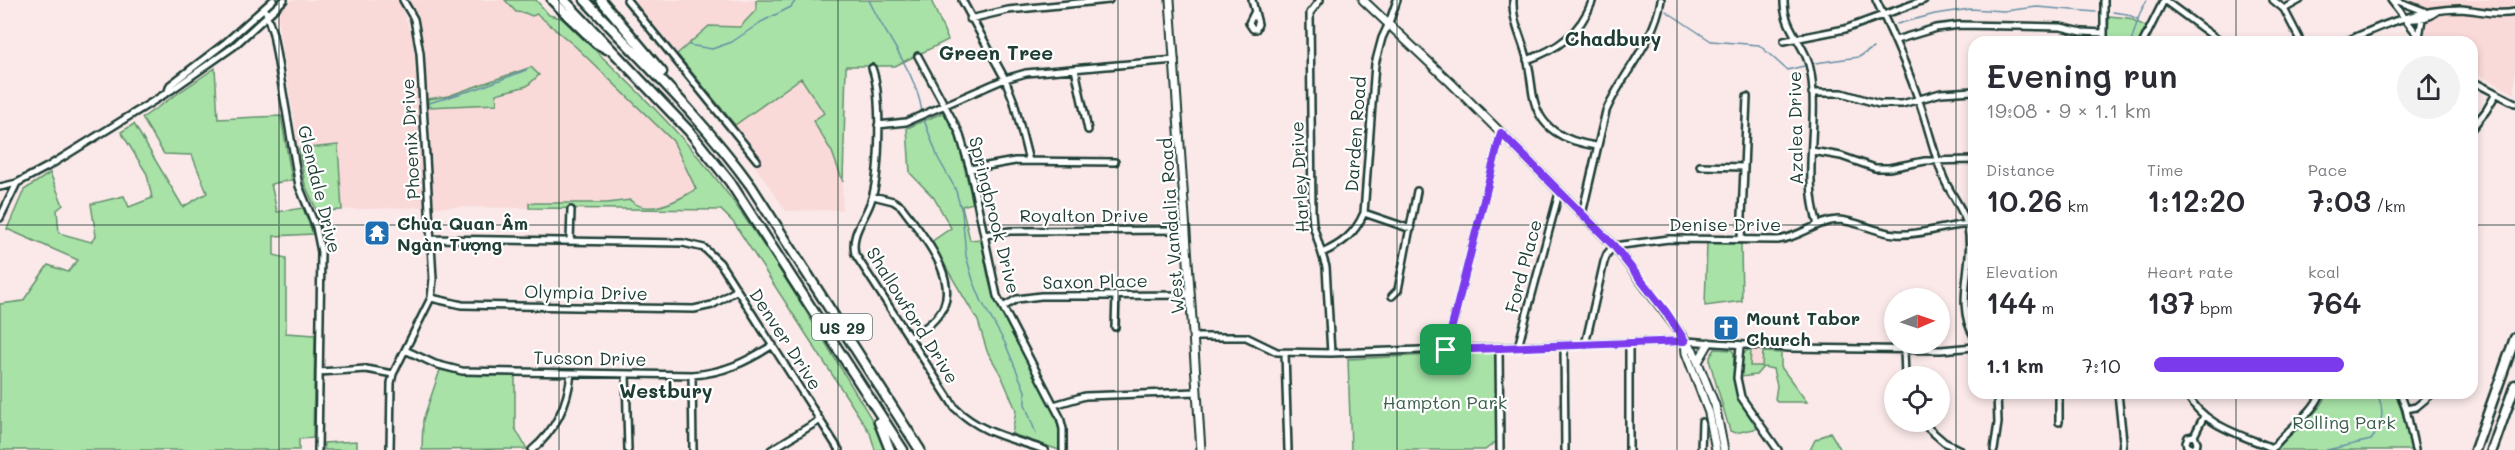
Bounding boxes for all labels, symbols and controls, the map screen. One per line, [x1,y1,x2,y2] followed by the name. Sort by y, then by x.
[1565,25,1662,51] district label: Chadbury
[939,39,1053,65] district label: Green Tree
[1986,53,2178,96] text: Evening run
[2397,56,2460,119] button: share
[1782,71,1808,185] street label: Azalea Drive
[1339,75,1371,193] street label: Darden Road
[395,78,425,200] street label: Phoenix Drive
[1986,97,2151,123] text: 19:08 · 9 × 1.1 km
[1284,121,1314,233] street label: Harley Drive
[293,123,347,255] street label: Glendale Drive
[964,134,1026,296] street label: Springbrook Drive
[1153,137,1189,315] street label: West Vandalia Road
[1986,159,2055,180] text: Distance
[2147,159,2183,180] text: Time
[2308,159,2347,180] text: Pace
[1986,180,2062,220] text: 10.26
[2147,180,2245,220] text: 1:12:20
[2308,180,2371,220] text: 7:03
[2062,195,2089,216] text: km
[2371,195,2406,216] text: /km
[1019,203,1149,227] street label: Royalton Drive
[397,211,528,256] place label: Chùa Quan Âm Ngàn Tượng
[1669,212,1781,236] street label: Denise Drive
[1499,217,1547,315] street label: Ford Place
[362,218,392,248] temple icon: Chùa Quan Âm Ngàn Tượng
[861,242,965,388] street label: Shallowford Drive
[1986,261,2058,282] text: Elevation
[2147,261,2233,282] text: Heart rate
[2308,261,2340,282] text: kcal
[1042,268,1148,294] street label: Saxon Place
[524,279,648,305] street label: Olympia Drive
[1986,282,2036,322] text: 144
[2147,282,2195,322] text: 137
[2308,282,2361,322] text: 764
[744,284,828,394] street label: Denver Drive
[1884,288,1950,354] north arrow
[1884,288,1950,432] map controls
[2036,297,2054,318] text: m
[2195,297,2233,318] text: bpm
[1746,306,1860,351] place label: Mount Tabor Church
[1711,313,1741,343] church icon: Mount Tabor Church
[812,314,872,340] road number: US 29
[1420,324,1471,375] pin
[1429,333,1462,366] icon: arrive
[533,345,647,371] street label: Tucson Drive
[1986,352,2044,378] text: 1.1 km
[2082,352,2121,378] text: 7:10
[1884,366,1950,432] button: locate
[619,377,713,403] district label: Westbury
[1383,390,1507,414] park label: Hampton Park
[2292,410,2396,434] park label: Rolling Park

